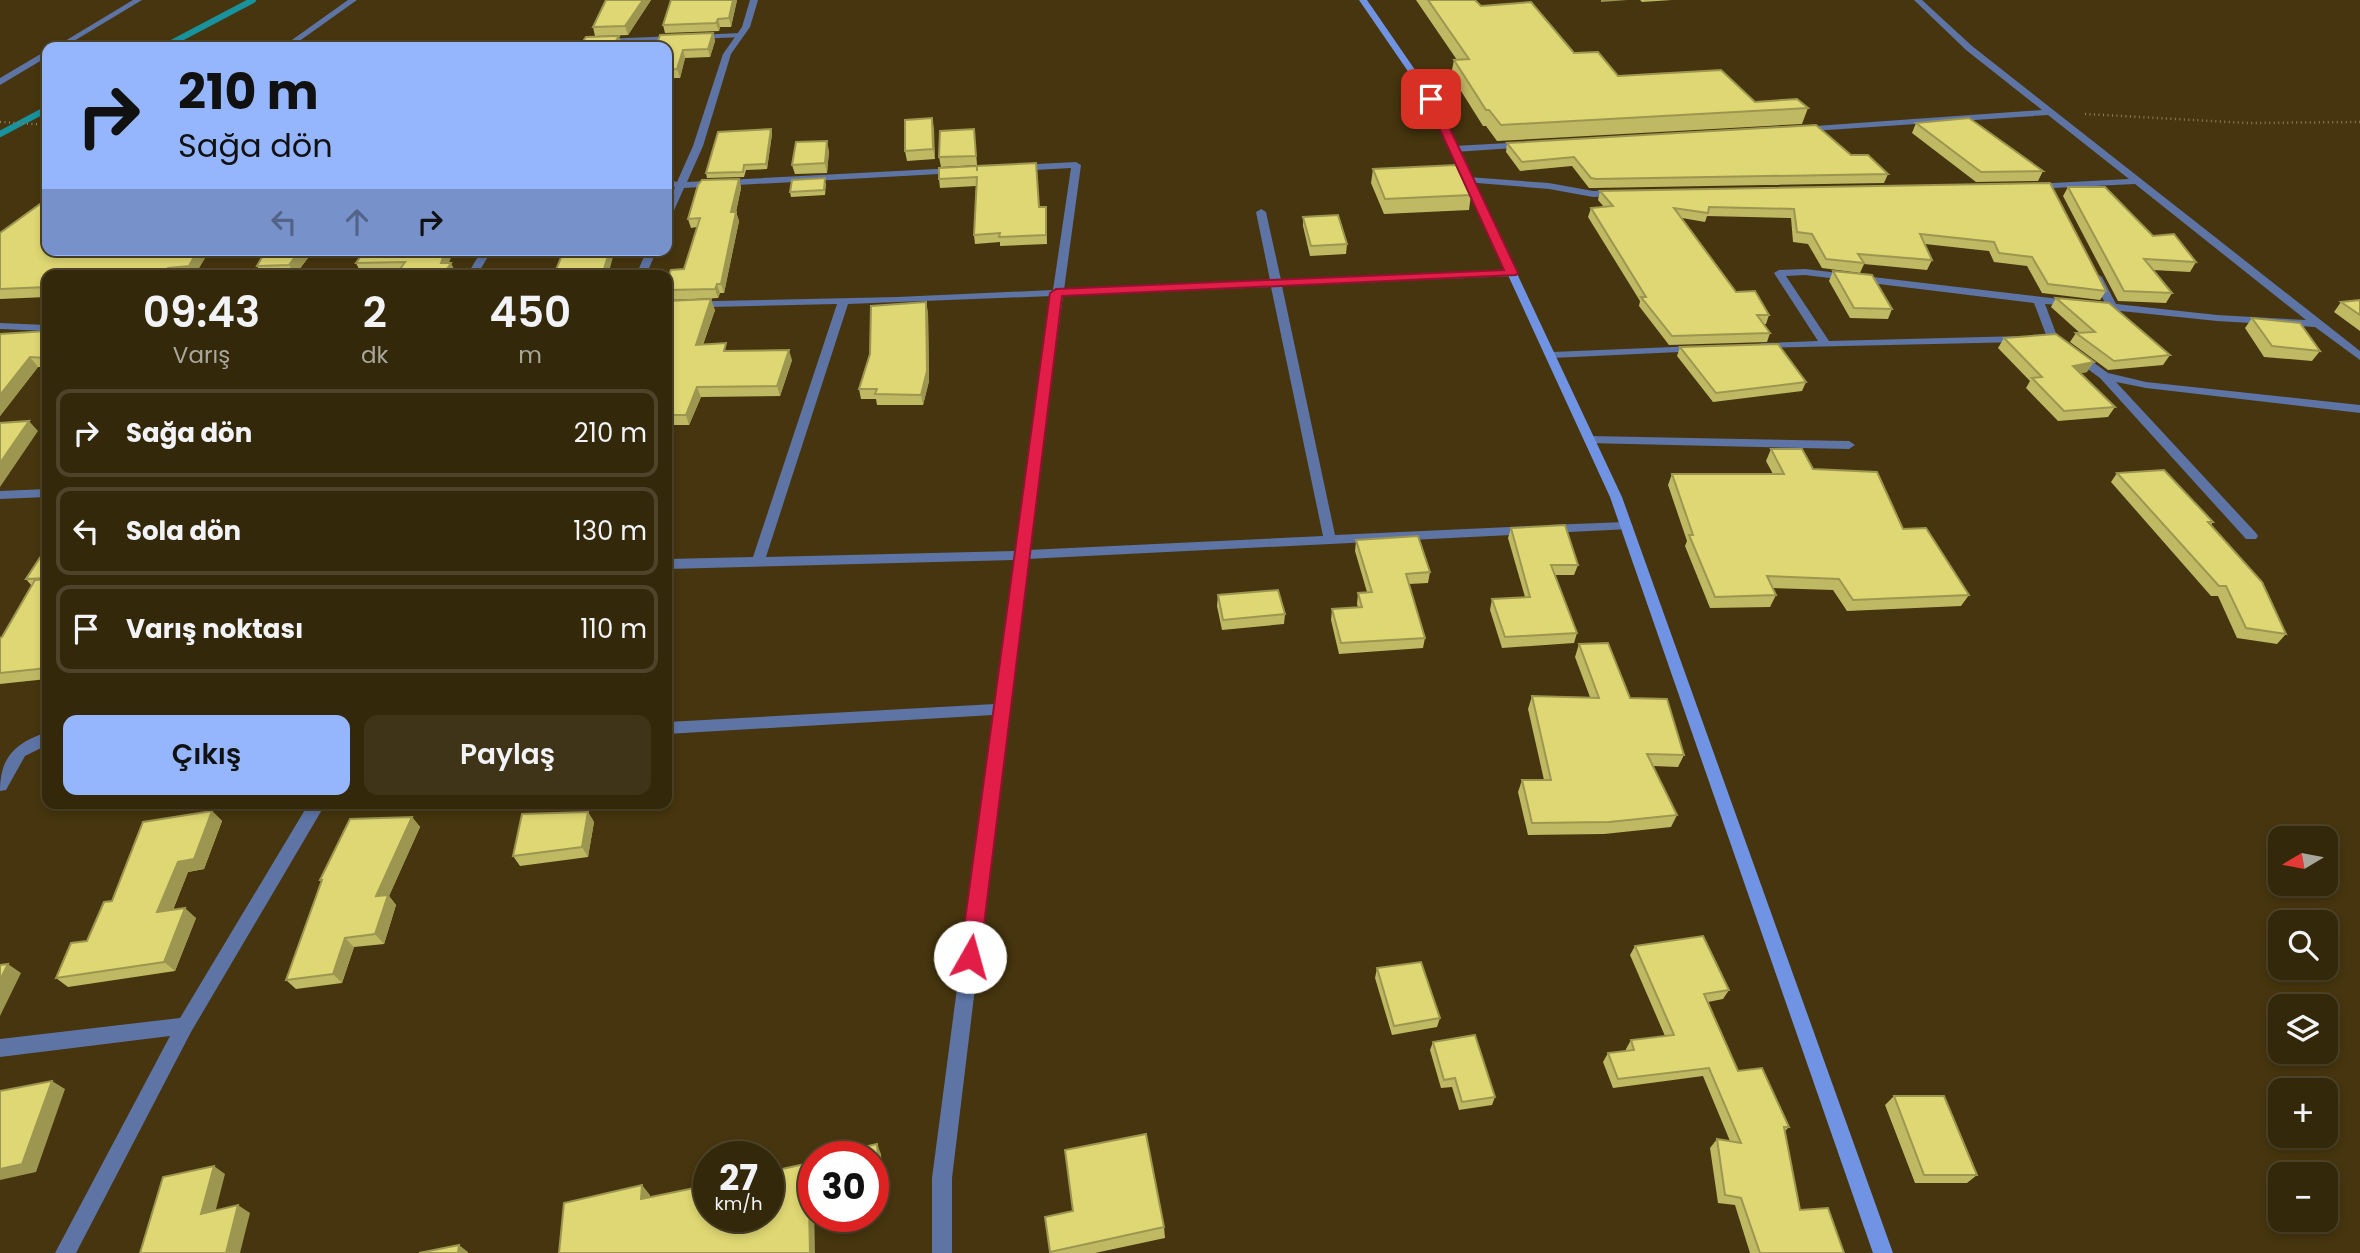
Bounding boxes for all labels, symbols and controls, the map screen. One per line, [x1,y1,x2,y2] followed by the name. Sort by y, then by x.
[178,58,319,126] text: 210 m
[1401,69,1461,129] pin
[63,70,154,161] icon: right
[1412,80,1450,118] icon: arrive
[178,123,333,168] text: Sağa dön
[265,203,303,241] icon: left
[338,203,376,241] icon: ahead
[411,203,449,241] icon: right
[143,283,260,342] text: 09:43
[363,283,387,342] text: 2
[489,283,571,342] text: 450
[173,339,230,371] text: Varış
[361,339,388,371] text: dk
[518,339,542,371] text: m
[67,414,105,452] icon: right
[126,415,252,451] text: Sağa dön
[574,415,647,451] text: 210 m
[67,512,105,550] icon: left
[126,513,241,549] text: Sola dön
[573,513,647,549] text: 130 m
[67,610,105,648] icon: arrive
[126,611,303,647] text: Varış noktası
[580,611,647,647] text: 110 m
[63,715,350,795] button: Çıkış
[364,715,651,795] button: Paylaş
[2268,826,2338,896] north arrow
[2268,826,2338,1232] map controls
[2268,910,2338,980] button: search
[933,920,1007,994] position arrow
[2268,994,2338,1064] button: layers
[2268,1078,2338,1148] button: +
[798,1141,889,1232] speed limit sign: 30
[719,1153,758,1202] text: 27
[2268,1162,2338,1232] button: −
[715,1191,762,1216] text: km/h

